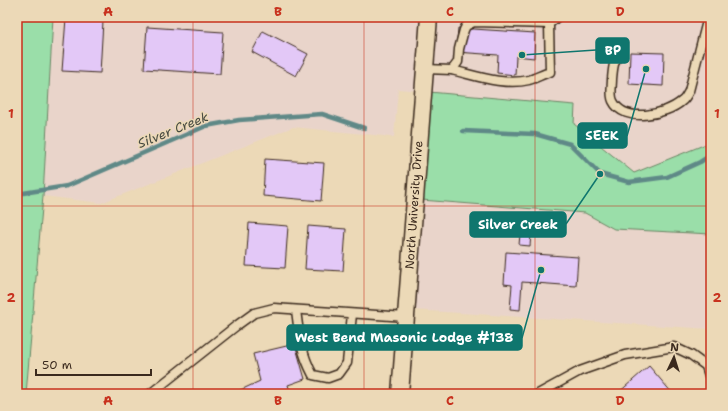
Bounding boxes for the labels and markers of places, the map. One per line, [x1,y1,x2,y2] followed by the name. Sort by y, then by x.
[596,38,629,63] callout: BP
[578,123,627,148] callout: SEEK
[470,212,566,237] callout: Silver Creek
[287,325,522,350] callout: West Bend Masonic Lodge #138

